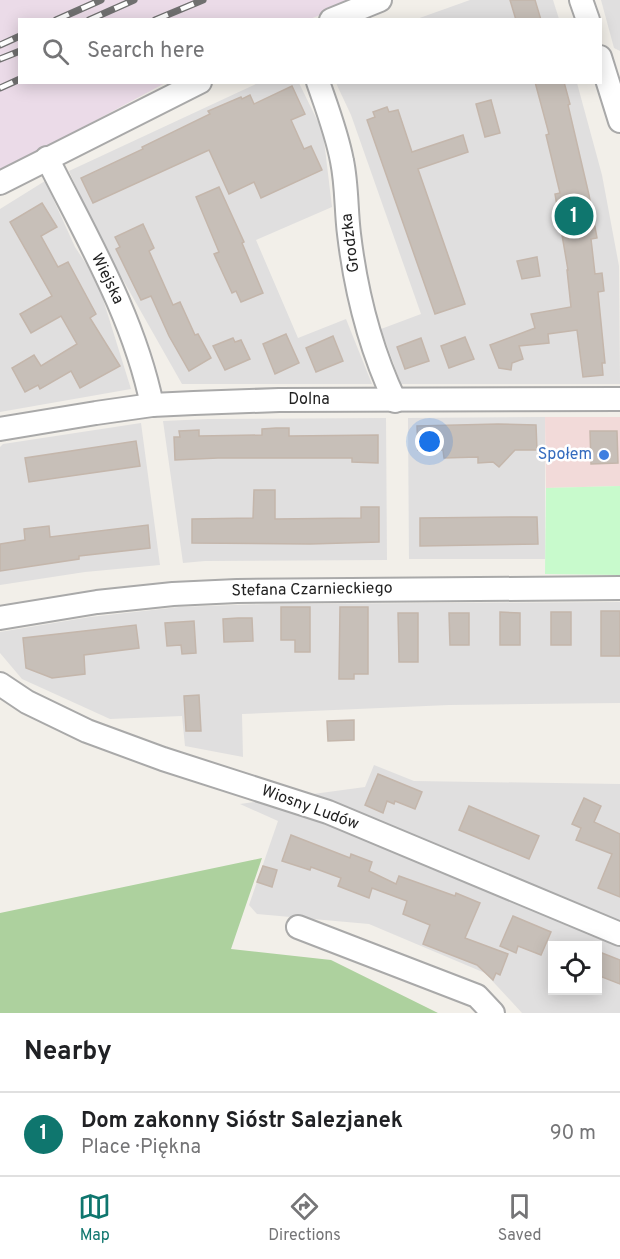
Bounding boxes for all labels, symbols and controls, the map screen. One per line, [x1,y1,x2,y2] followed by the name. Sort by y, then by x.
[18,18,602,84] search box
[39,35,72,68] icon: search
[87,38,205,65] text: Search here
[554,194,594,238] pin: 1
[337,212,365,274] street label: Grodzka
[86,250,128,308] street label: Wiejska
[288,390,330,410] street label: Dolna
[415,427,444,456] your location
[538,445,592,465] place label: Społem
[597,448,611,462] marker: Społem
[231,579,393,601] street label: Stefana Czarnieckiego
[259,781,361,835] street label: Wiosny Ludów
[548,941,602,995] map controls
[548,941,602,995] button: locate
[24,1036,112,1069] text: Nearby
[81,1108,403,1135] text: Dom zakonny Sióstr Salezjanek
[40,1121,48,1147] text: 1
[550,1121,596,1147] text: 90 m
[81,1135,201,1161] text: Place · Piękna
[78,1190,111,1246] tab: Map
[268,1190,341,1246] tab: Directions
[498,1190,542,1246] tab: Saved

